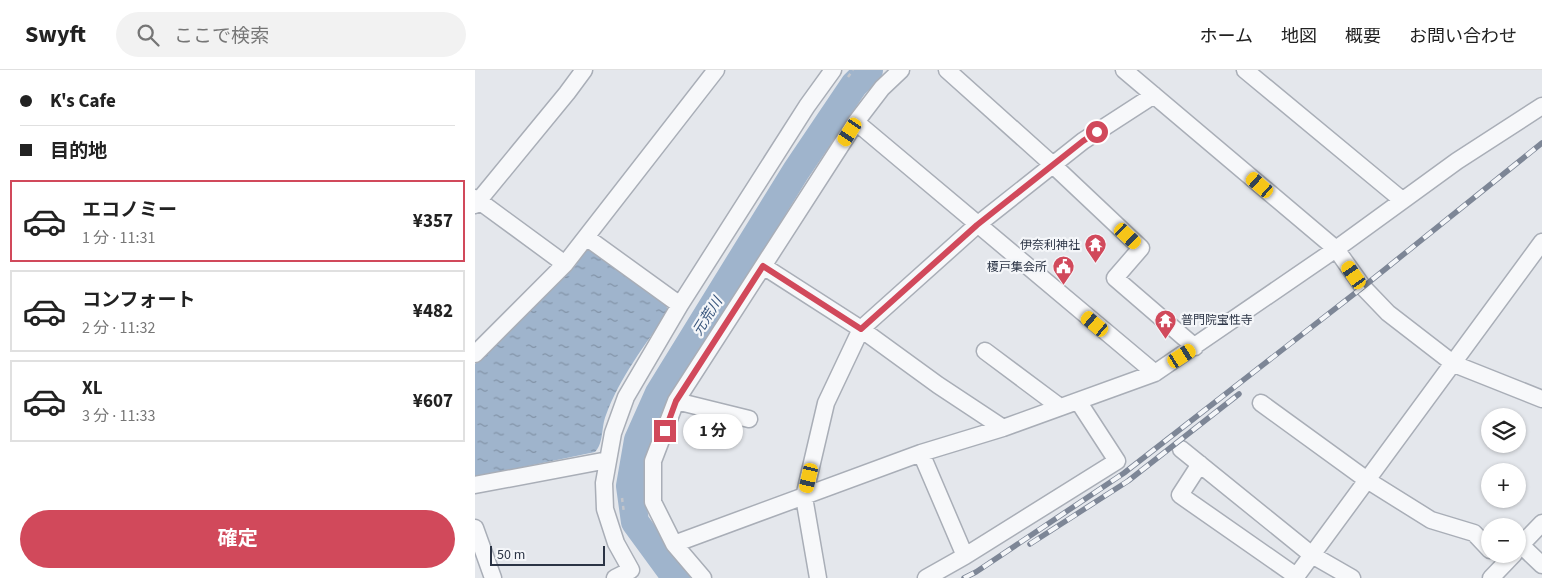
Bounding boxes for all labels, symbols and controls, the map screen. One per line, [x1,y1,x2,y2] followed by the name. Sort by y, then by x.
[116,12,466,57] search box
[25,17,86,52] text: Swyft
[134,21,162,49] icon: search
[174,23,269,50] text: ここで検索
[1200,24,1253,49] text: ホーム
[1281,24,1317,49] text: 地図
[1345,24,1381,49] text: 概要
[1409,24,1517,49] text: お問い合わせ
[50,88,116,115] text: K's Cafe
[835,115,864,149] car
[1086,121,1108,143] route start
[50,138,107,165] text: 目的地
[1243,169,1276,201] car
[82,197,177,224] text: エコノミー
[22,199,67,244] icon: car
[413,208,453,235] text: ¥357
[1111,220,1144,252] car
[82,227,155,249] text: 1 分 · 11:31
[1084,233,1108,264] temple icon: 伊奈利神社
[1020,237,1080,254] place label: 伊奈利神社
[1051,255,1075,286] public building icon: 榎戸集会所
[1339,258,1368,292] car
[987,259,1047,276] place label: 榎戸集会所
[82,287,195,314] text: コンフォート
[22,289,67,334] icon: car
[688,292,729,340] water label: 元荒川
[413,298,453,325] text: ¥482
[1153,308,1177,339] temple icon: 普門院宝性寺
[1078,309,1111,339] car
[1181,312,1253,329] place label: 普門院宝性寺
[82,317,155,339] text: 2 分 · 11:32
[1165,342,1198,370] car
[82,375,103,402] text: XL
[22,379,67,424] icon: car
[413,388,453,415] text: ¥607
[82,405,155,427] text: 3 分 · 11:33
[1481,408,1526,563] map controls
[1481,408,1526,453] button: layers
[683,414,743,448] callout: 1 分
[654,420,676,442] route end
[699,420,727,442] text: 1 分
[798,462,819,494] car
[1481,463,1526,508] button: +
[20,510,455,568] button: 確定
[1481,518,1526,563] button: −
[490,543,605,566] scale bar
[497,545,525,565] text: 50 m

